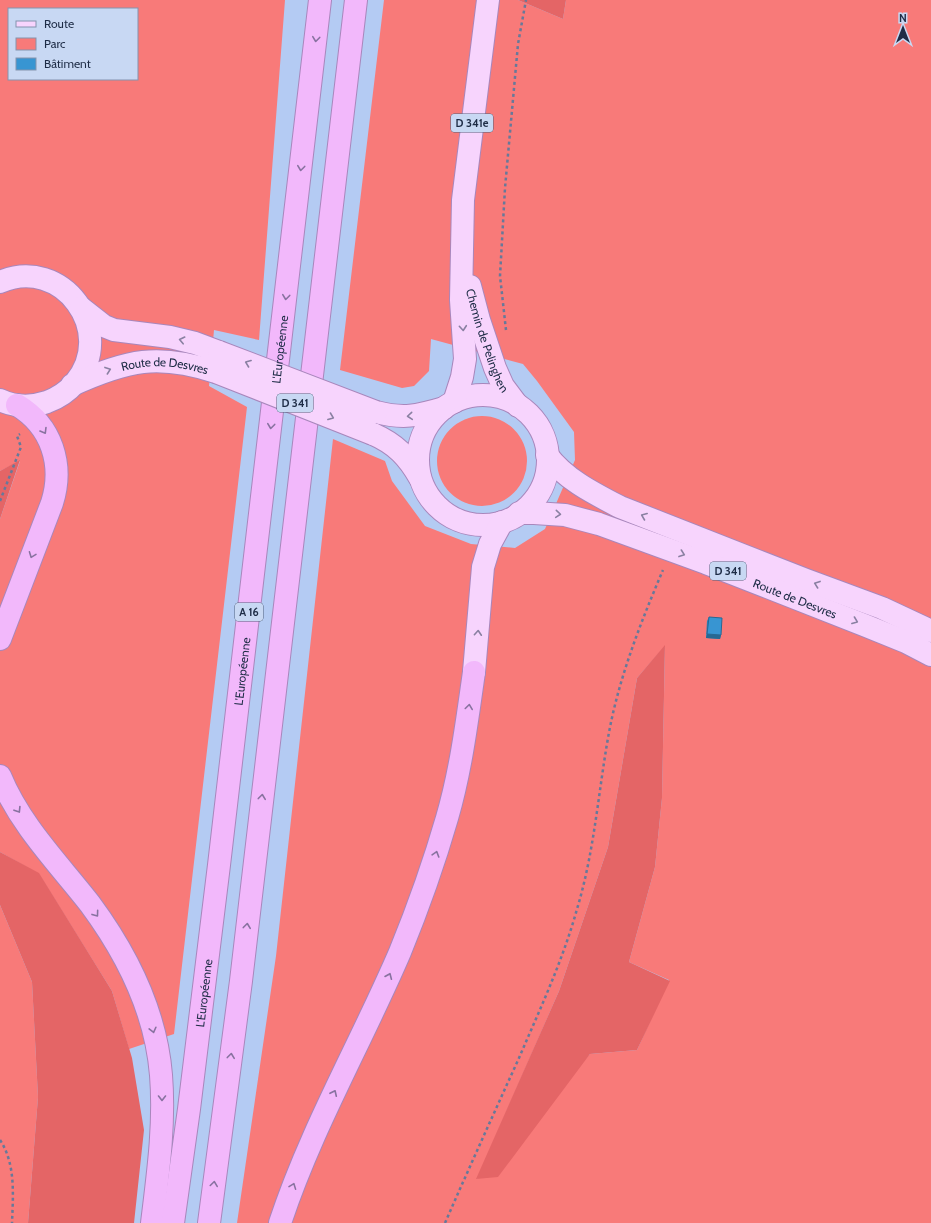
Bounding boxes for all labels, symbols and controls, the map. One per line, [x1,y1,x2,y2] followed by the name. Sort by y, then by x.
[8,8,138,80] legend
[883,8,923,48] north arrow
[899,11,907,25] text: N
[44,16,74,31] text: Route
[44,36,66,51] text: Parc
[312,36,321,42] one-way arrow
[44,56,91,71] text: Bâtiment
[451,114,493,132] road number: D 341e
[297,165,306,171] one-way arrow
[463,287,513,395] street label: Chemin de Pelinghen
[282,294,291,300] one-way arrow
[268,315,291,384] street label: L'Européenne
[458,325,467,331] one-way arrow
[178,336,185,344] one-way arrow
[119,354,210,377] street label: Route de Desvres
[245,359,252,367] one-way arrow
[105,367,112,375] one-way arrow
[277,394,313,412] road number: D 341
[407,411,413,420] one-way arrow
[327,413,334,421] one-way arrow
[266,423,275,429] one-way arrow
[40,427,47,434] one-way arrow
[555,509,561,518] one-way arrow
[641,513,648,521] one-way arrow
[678,549,685,557] one-way arrow
[29,550,37,558] one-way arrow
[710,562,746,580] road number: D 341
[751,575,839,621] street label: Route de Desvres
[814,581,821,589] one-way arrow
[235,603,263,621] road number: A 16
[852,617,859,625] one-way arrow
[473,630,482,636] one-way arrow
[230,636,253,706] street label: L'Européenne
[464,704,473,710] one-way arrow
[257,794,266,800] one-way arrow
[13,806,21,813] one-way arrow
[431,851,440,858] one-way arrow
[92,909,99,916] one-way arrow
[242,923,251,930] one-way arrow
[192,958,215,1028] street label: L'Européenne
[385,972,393,979] one-way arrow
[148,1026,157,1033] one-way arrow
[226,1052,235,1059] one-way arrow
[329,1090,337,1097] one-way arrow
[158,1095,166,1101] one-way arrow
[209,1181,218,1187] one-way arrow
[289,1183,297,1190] one-way arrow

